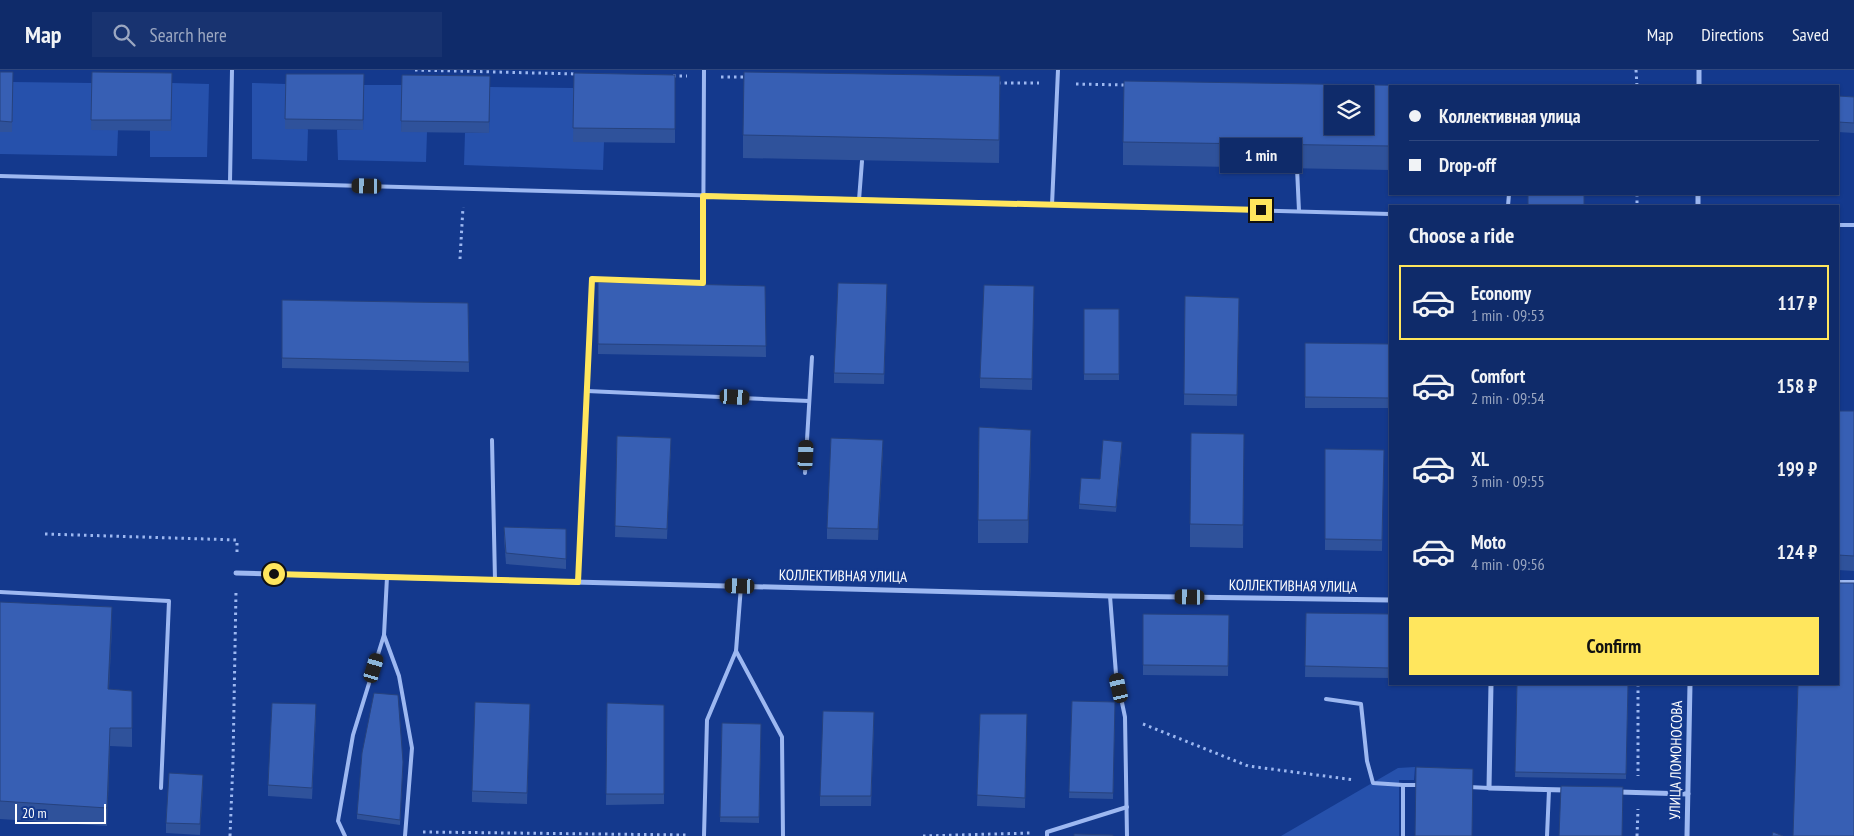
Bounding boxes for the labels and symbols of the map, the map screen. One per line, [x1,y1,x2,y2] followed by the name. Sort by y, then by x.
[1220,138,1302,172] callout: 1 min
[351,178,382,194] car
[1250,199,1272,221] route end
[719,389,750,405] car
[797,440,814,470] car
[263,563,285,585] route start
[779,565,908,586] street label: КОЛЛЕКТИВНАЯ УЛИЦА
[1229,575,1358,596] street label: КОЛЛЕКТИВНАЯ УЛИЦА
[724,578,755,594] car
[1174,589,1205,605] car
[362,651,385,685] car
[1108,672,1129,704] car
[1665,699,1686,820] street label: УЛИЦА ЛОМОНОСОВА
[15,801,106,824] scale bar

